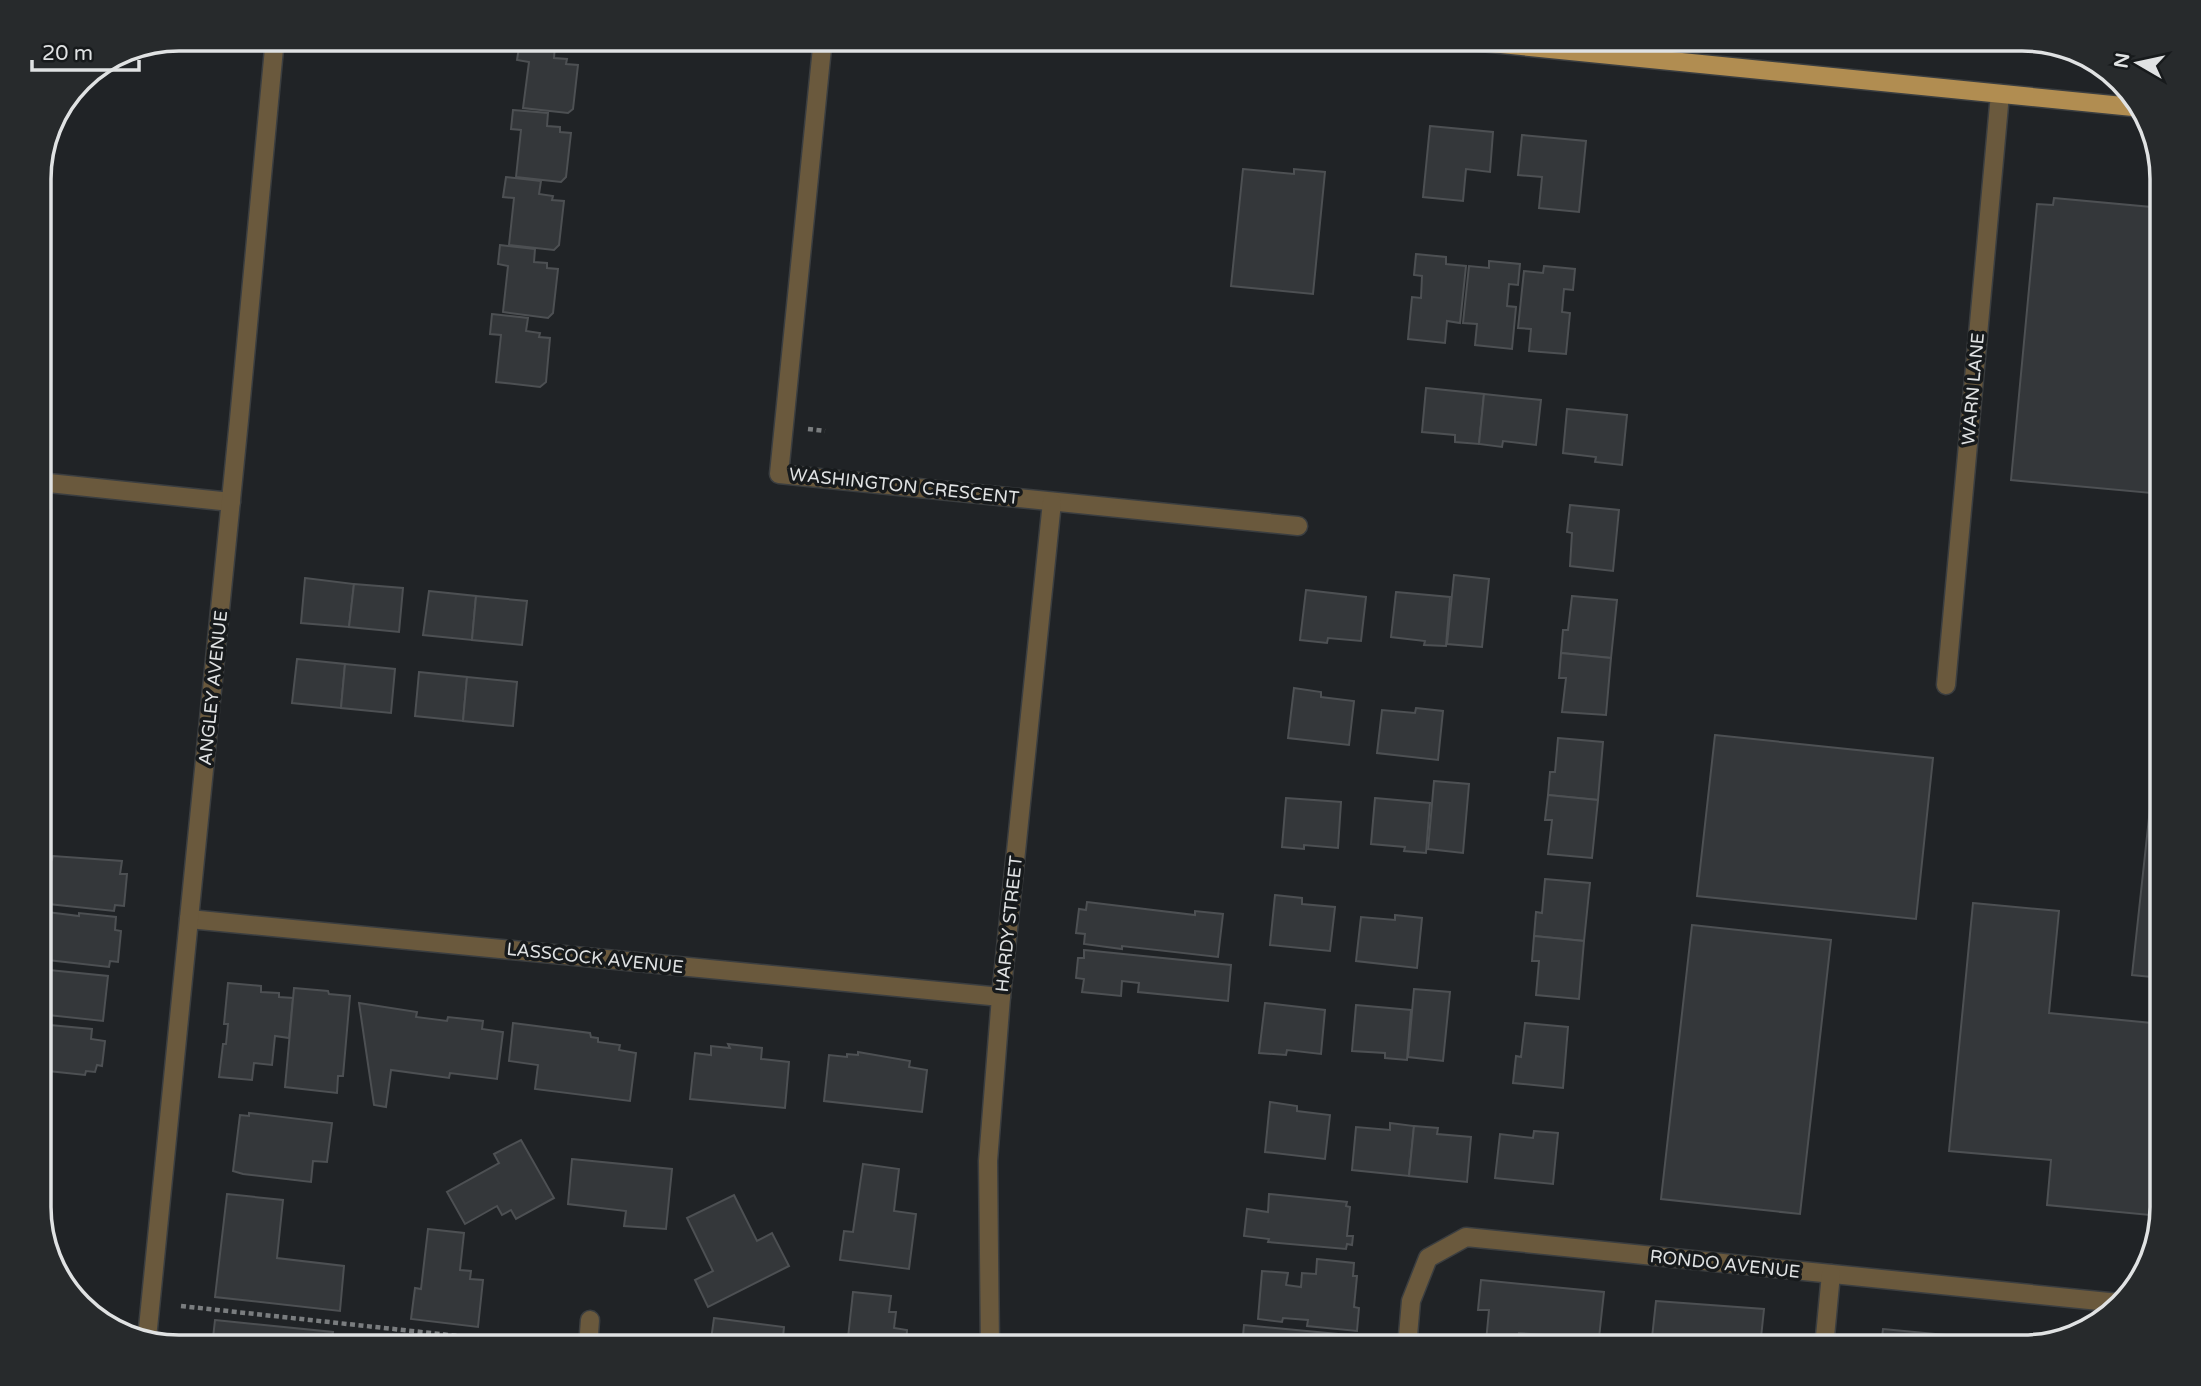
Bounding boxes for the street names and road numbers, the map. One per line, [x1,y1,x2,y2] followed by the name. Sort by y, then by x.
[1957,332,1989,446] street label: WARN LANE
[788,463,1020,509] street label: WASHINGTON CRESCENT
[194,609,232,767] street label: ANGLEY AVENUE
[991,855,1027,993] street label: HARDY STREET
[505,938,685,978] street label: LASSCOCK AVENUE
[1649,1245,1801,1283] street label: RONDO AVENUE

